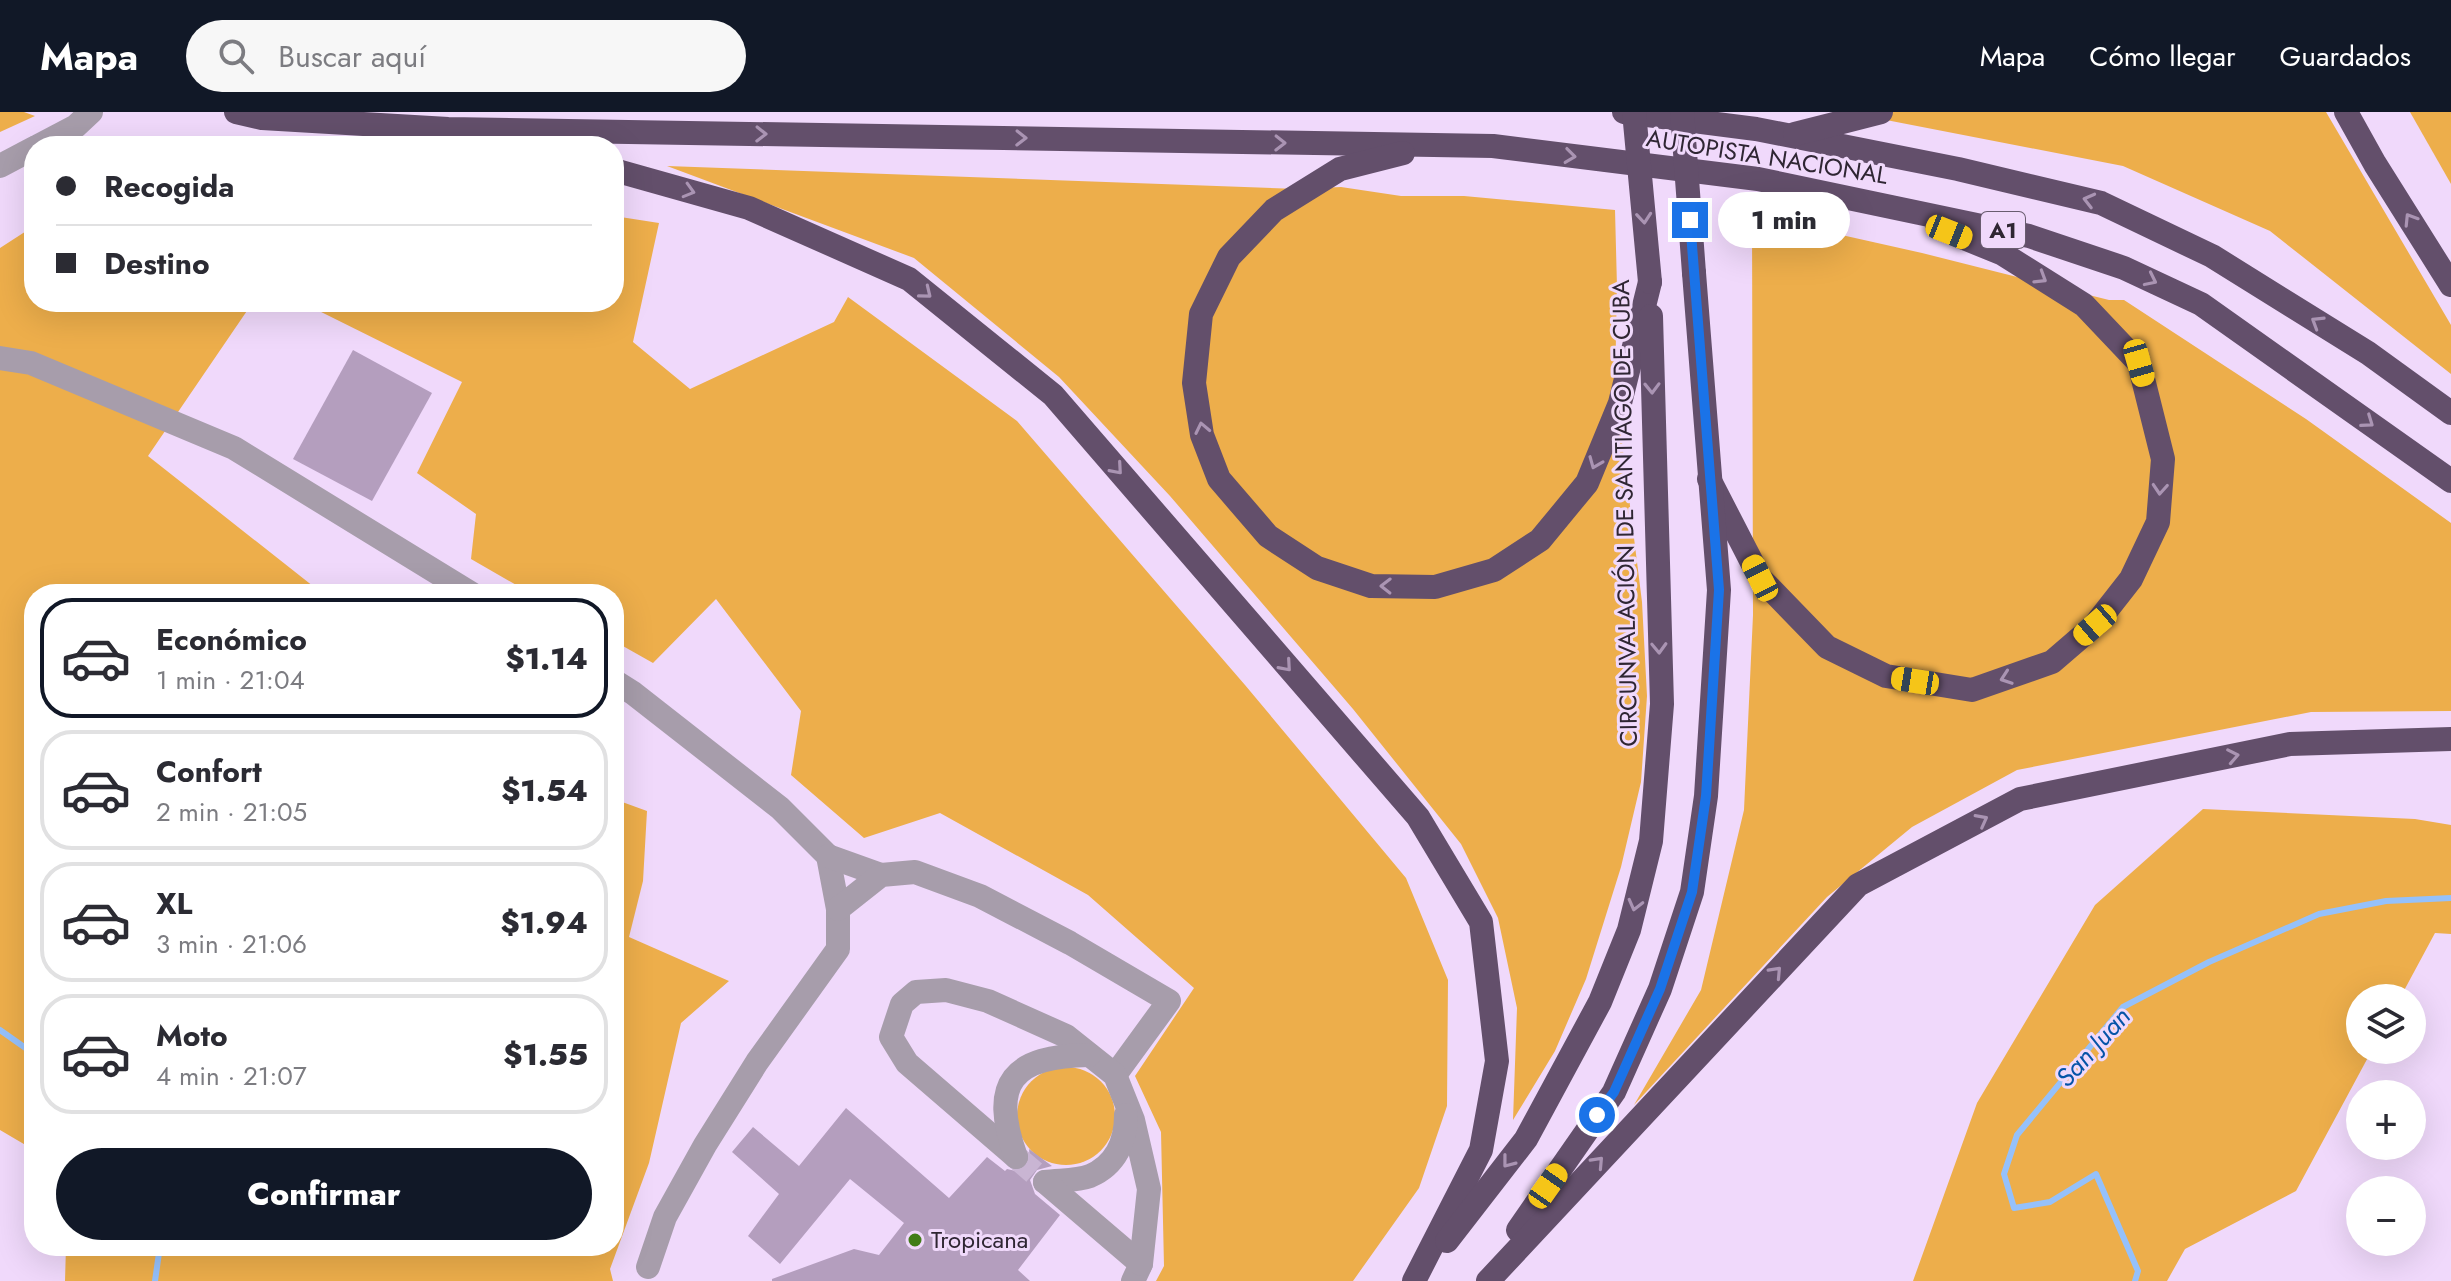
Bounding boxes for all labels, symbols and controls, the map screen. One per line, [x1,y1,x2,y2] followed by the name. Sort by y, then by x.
[186,20,746,92] search box
[40,29,138,84] text: Mapa
[214,34,258,78] icon: search
[278,35,426,78] text: Buscar aquí
[1980,36,2045,77] text: Mapa
[2089,36,2236,77] text: Cómo llegar
[2280,36,2411,77] text: Guardados
[1644,120,1891,193] street label: AUTOPISTA NACIONAL
[755,125,768,143] one-way arrow
[1015,130,1028,147] one-way arrow
[1274,134,1287,151] one-way arrow
[1564,147,1577,164] one-way arrow
[104,165,234,208] text: Recogida
[682,181,696,198] one-way arrow
[1718,192,1850,248] callout: 1 min
[2082,193,2096,210] one-way arrow
[1751,201,1817,239] text: 1 min
[1672,202,1708,238] route end
[1635,211,1652,224] one-way arrow
[1922,212,1976,252] car
[1981,212,2025,248] road number: A1
[2404,213,2419,228] one-way arrow
[104,242,210,285] text: Destino
[2032,268,2047,283] one-way arrow
[2142,271,2157,286] one-way arrow
[1603,279,1646,747] street label: CIRCUNVALACIÓN DE SANTIAGO DE CUBA
[917,283,932,298] one-way arrow
[2312,316,2326,331] one-way arrow
[2121,337,2157,389] car
[1644,382,1661,395] one-way arrow
[2359,412,2374,427] one-way arrow
[1194,422,1211,435] one-way arrow
[1589,455,1605,469] one-way arrow
[1107,459,1122,474] one-way arrow
[2152,483,2169,496] one-way arrow
[1738,551,1782,605] car
[1379,578,1392,595] one-way arrow
[2069,600,2121,650] car
[156,618,307,661] text: Económico
[60,622,132,694] icon: car
[506,637,588,680] text: $1.14
[1651,642,1668,655] one-way arrow
[1277,656,1291,671] one-way arrow
[156,661,305,699] text: 1 min · 21:04
[1889,665,1941,697] car
[2000,669,2014,685] one-way arrow
[2225,748,2239,765] one-way arrow
[156,750,262,793] text: Confort
[60,754,132,826] icon: car
[501,769,588,812] text: $1.54
[156,793,307,831] text: 2 min · 21:05
[1974,814,1988,829] one-way arrow
[156,882,192,925] text: XL
[60,886,132,958] icon: car
[1627,898,1644,912] one-way arrow
[500,901,588,944] text: $1.94
[156,925,307,963] text: 3 min · 21:06
[1766,967,1781,981] one-way arrow
[2346,984,2426,1256] map controls
[2346,984,2426,1064] button: layers
[2047,999,2139,1095] water label: San Juan
[156,1014,228,1057] text: Moto
[60,1018,132,1090] icon: car
[503,1033,588,1076] text: $1.55
[156,1057,307,1095] text: 4 min · 21:07
[2346,1080,2426,1160] button: +
[1579,1097,1615,1133] route start
[56,1148,592,1240] button: Confirmar
[1503,1153,1517,1168] one-way arrow
[1588,1157,1603,1171] one-way arrow
[1524,1159,1572,1213] car
[2346,1176,2426,1256] button: −
[931,1222,1028,1257] place label: Tropicana
[906,1231,924,1249] marker: Tropicana

